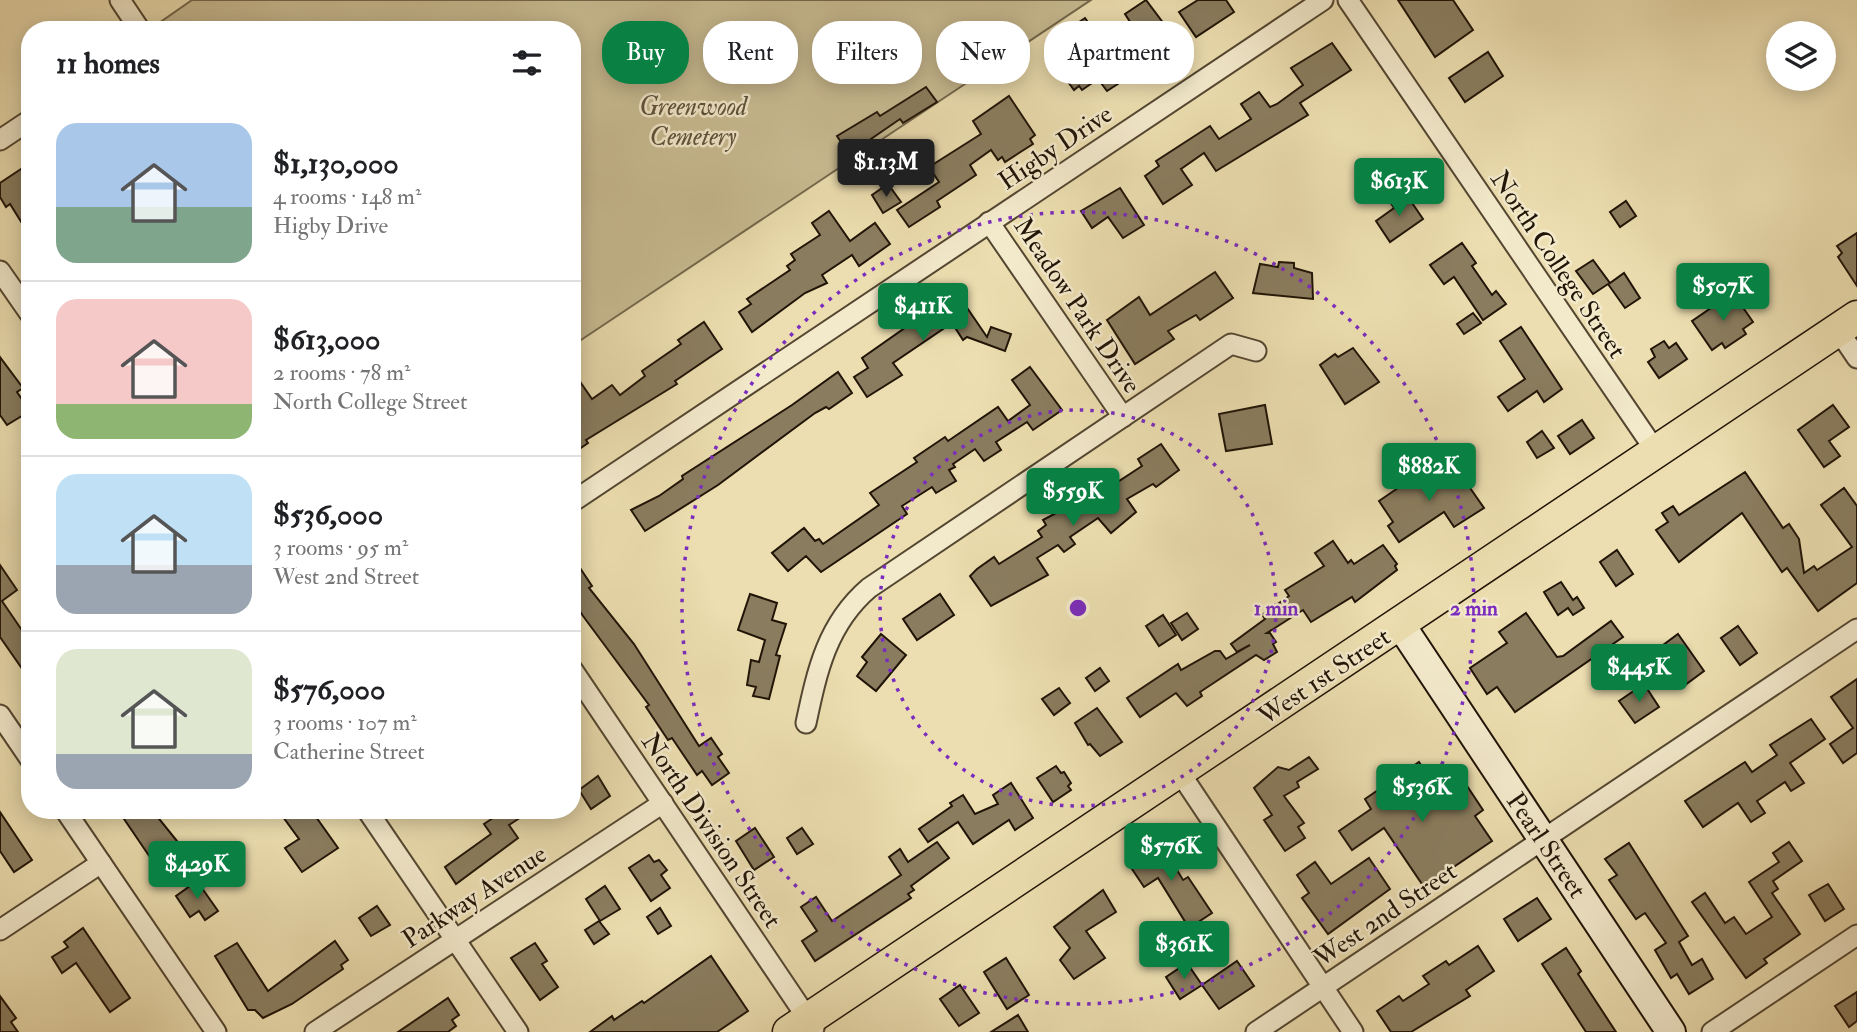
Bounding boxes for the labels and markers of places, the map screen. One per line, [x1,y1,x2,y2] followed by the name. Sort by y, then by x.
[829,140,943,199] pin: $1.13M
[1350,158,1448,218] pin: $613K
[1674,264,1772,323] pin: $507K
[874,284,972,343] pin: $411K
[1380,444,1478,503] pin: $882K
[1024,468,1122,528] pin: $559K
[1066,596,1090,620] centre of rings
[1590,644,1688,704] pin: $445K
[1373,764,1471,824] pin: $536K
[1122,824,1220,883] pin: $576K
[148,842,246,901] pin: $429K
[1135,922,1233,981] pin: $361K

